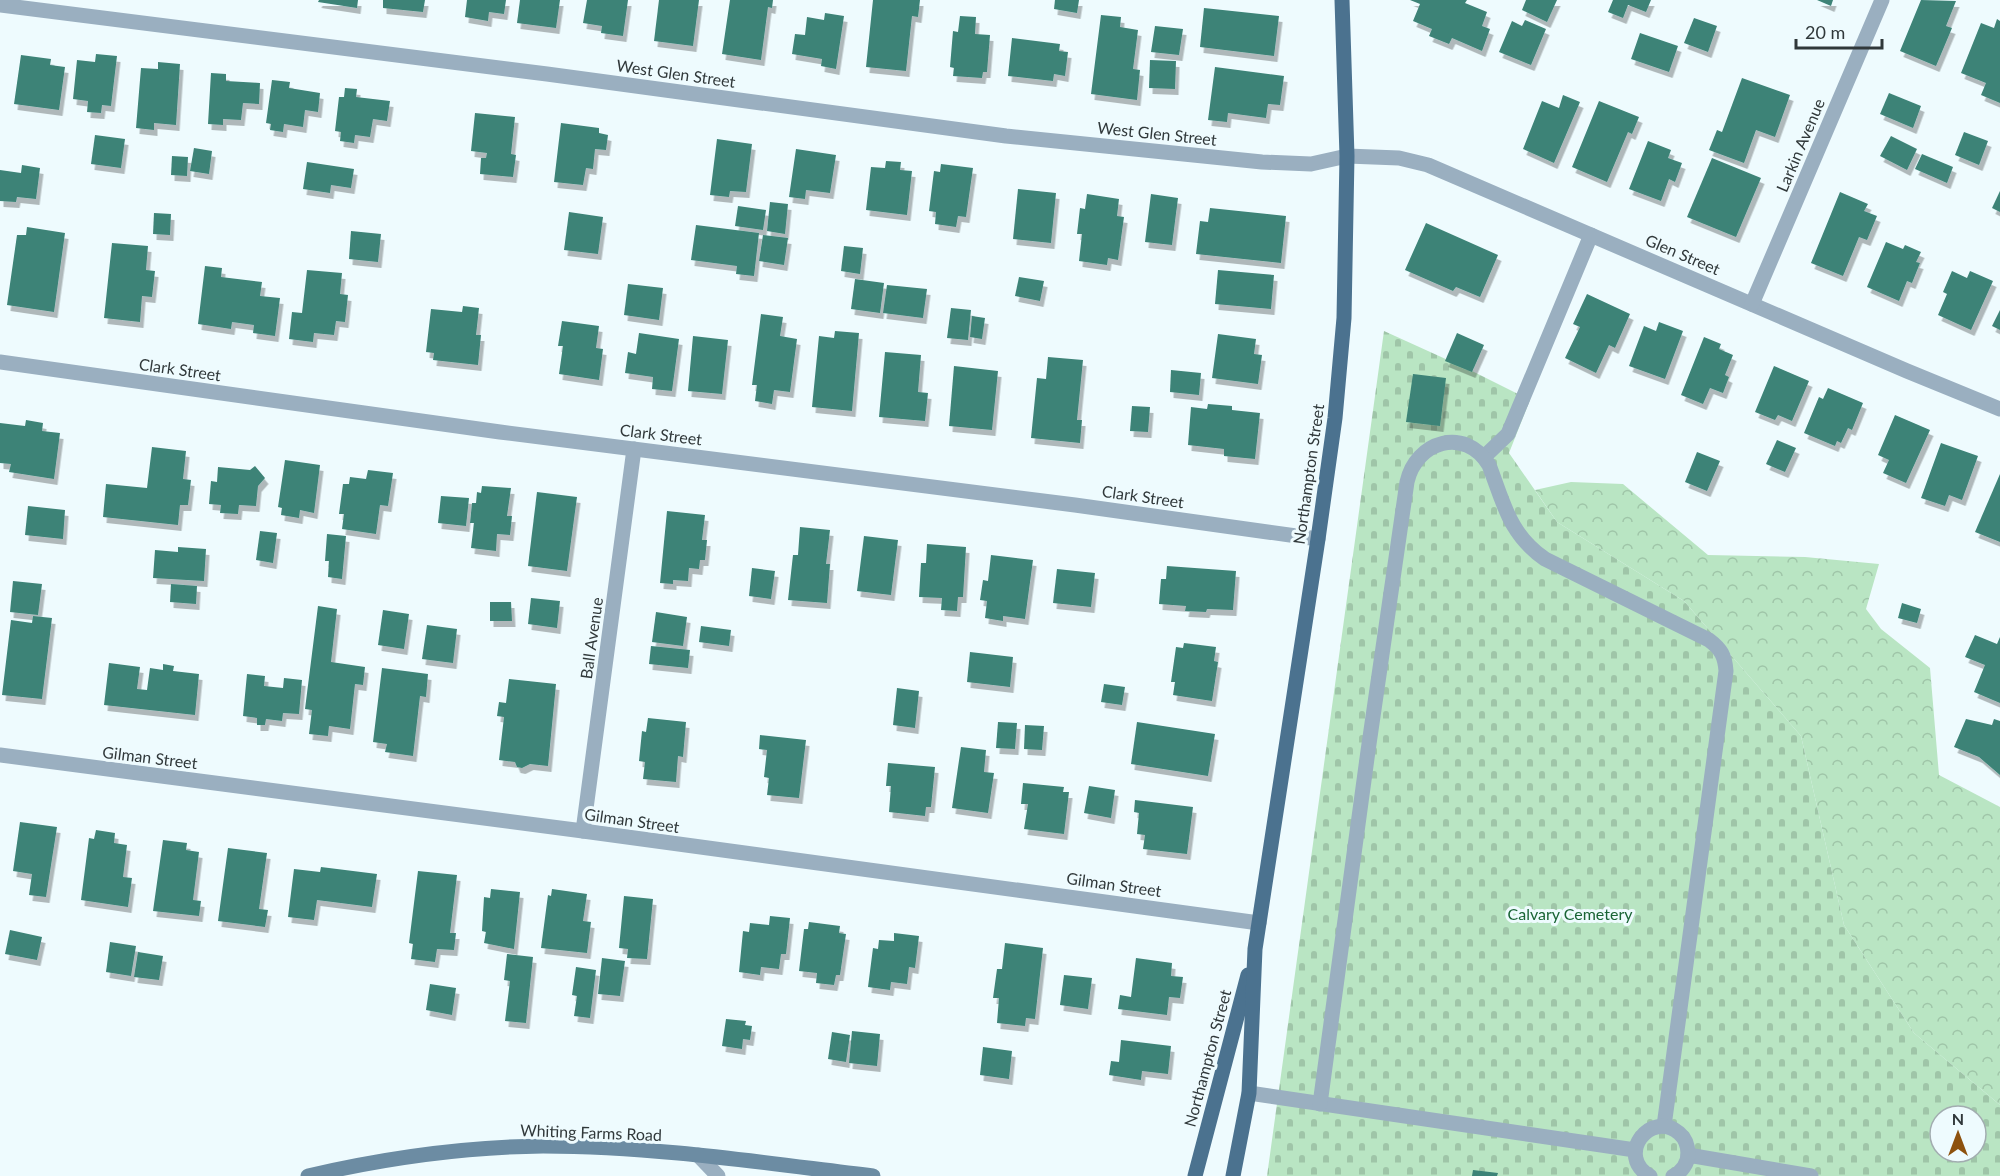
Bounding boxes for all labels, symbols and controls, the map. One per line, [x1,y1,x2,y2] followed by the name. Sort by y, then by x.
[1796,12,1882,50] scale bar
[1805,21,1845,43] text: 20 m
[615,55,737,91] street label: West Glen Street
[1772,96,1828,194] street label: Larkin Avenue
[1096,117,1218,149] street label: West Glen Street
[1643,230,1723,278] street label: Glen Street
[138,354,222,384] street label: Clark Street
[1289,402,1327,545] street label: Northampton Street
[619,420,703,448] street label: Clark Street
[1101,481,1185,511] street label: Clark Street
[576,596,606,680] street label: Ball Avenue
[101,742,199,772] street label: Gilman Street
[583,804,681,836] street label: Gilman Street
[1065,868,1163,900] street label: Gilman Street
[1508,904,1633,923] park label: Calvary Cemetery
[1180,987,1235,1129] street label: Northampton Street
[1928,1104,1988,1164] north arrow
[1952,1109,1964,1128] text: N
[520,1120,662,1144] street label: Whiting Farms Road

